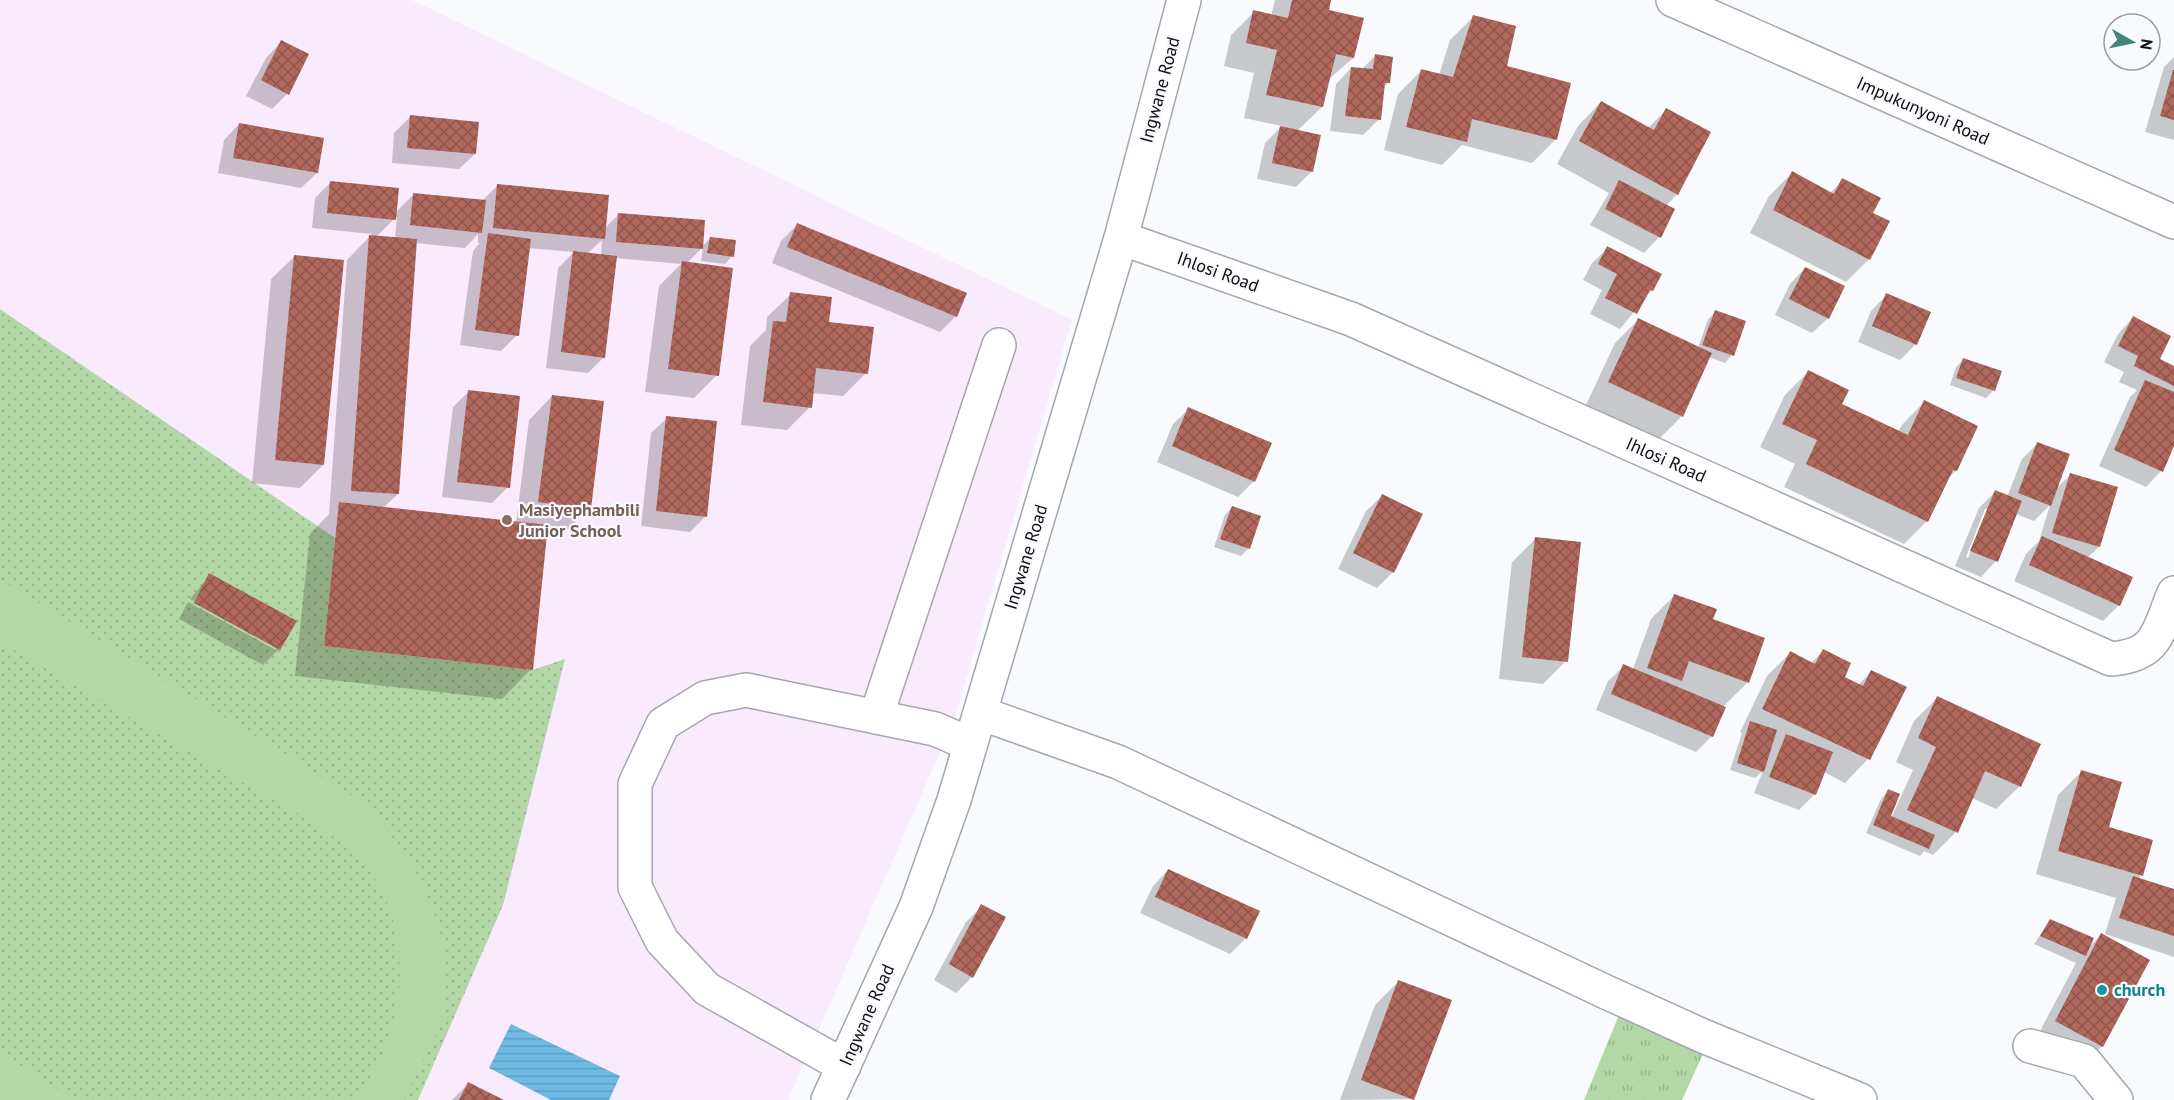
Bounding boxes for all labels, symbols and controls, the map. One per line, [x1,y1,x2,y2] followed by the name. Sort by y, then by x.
[2102,12,2162,72] north arrow
[1134,34,1185,145] street label: Ingwane Road
[2136,38,2158,51] text: N
[1853,71,1993,150] street label: Impukunyoni Road
[1174,246,1262,297] street label: Ihlosi Road
[1623,432,1710,487] street label: Ihlosi Road
[518,498,640,542] place label: Masiyephambili Junior School
[999,501,1052,612] street label: Ingwane Road
[500,513,514,527] marker: Masiyephambili Junior School
[834,960,899,1069] street label: Ingwane Road
[2114,978,2165,1001] place label: church
[2095,983,2109,997] marker: church

